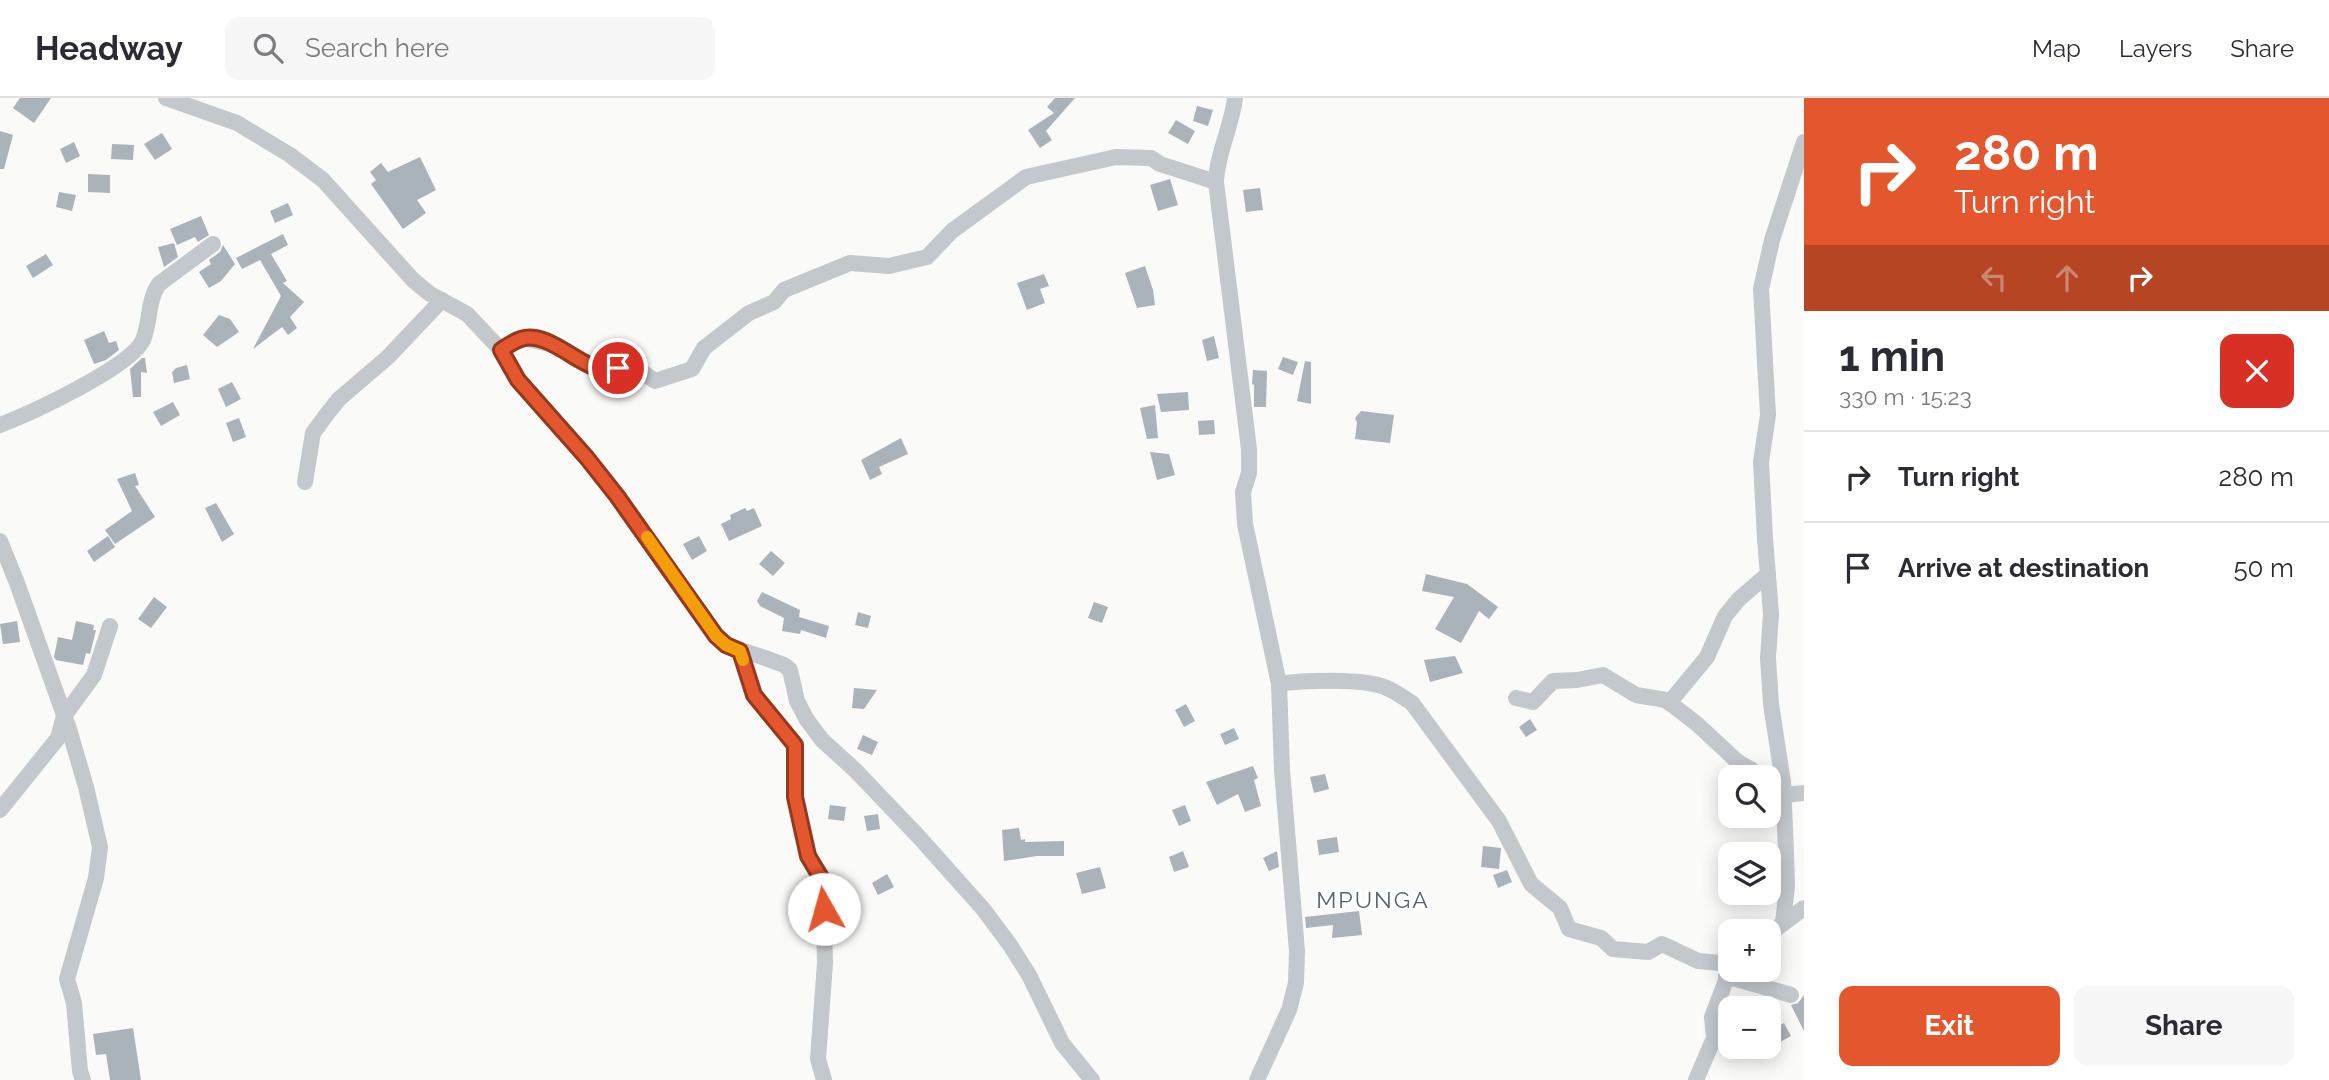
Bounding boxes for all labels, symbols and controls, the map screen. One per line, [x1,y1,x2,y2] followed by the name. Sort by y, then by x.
[225,17,715,80] search box
[35,29,183,68] text: Headway
[249,29,287,67] icon: search
[305,33,449,63] text: Search here
[2032,34,2081,63] text: Map
[2119,34,2192,63] text: Layers
[2230,34,2294,63] text: Share
[1954,124,2099,181] text: 280 m
[1839,126,1930,217] icon: right
[1954,183,2095,220] text: Turn right
[1975,259,2013,297] icon: left
[2048,259,2086,297] icon: ahead
[2121,259,2159,297] icon: right
[1839,332,1945,381] text: 1 min
[2220,334,2294,408] button: close
[588,338,648,398] pin
[599,349,637,387] icon: arrive
[1839,383,1972,410] text: 330 m · 15:23
[1839,458,1877,496] icon: right
[1898,462,2019,492] text: Turn right
[2219,462,2294,492] text: 280 m
[1839,549,1877,587] icon: arrive
[1898,553,2149,583] text: Arrive at destination
[2233,553,2294,583] text: 50 m
[1718,765,1781,1059] map controls
[1718,765,1781,828] button: search
[1718,842,1781,905] button: layers
[787,872,861,946] position arrow
[1316,886,1430,913] district label: MPUNGA
[1718,919,1781,982] button: +
[1839,986,2060,1066] button: Exit
[2074,986,2294,1066] button: Share
[1718,996,1781,1059] button: −

